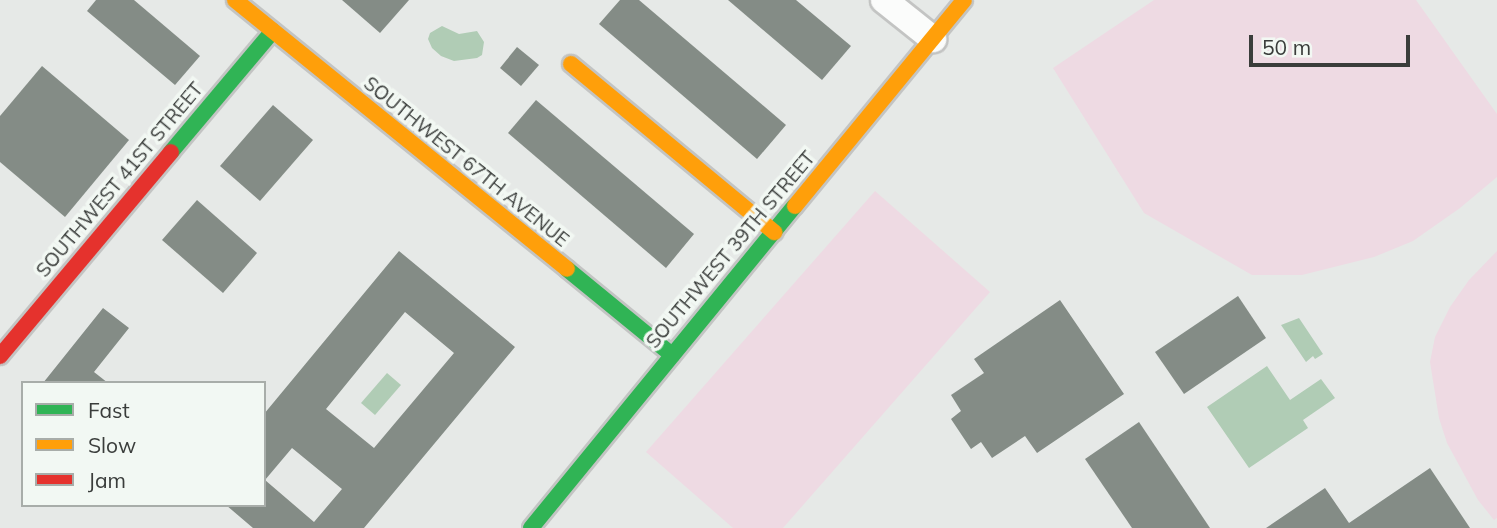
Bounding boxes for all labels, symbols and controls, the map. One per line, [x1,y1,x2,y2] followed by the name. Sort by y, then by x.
[1252,21,1413,65] scale bar
[1262,34,1311,60] text: 50 m
[359,72,573,252] street label: SOUTHWEST 67TH AVENUE
[32,78,208,282] street label: SOUTHWEST 41ST STREET
[642,147,820,353] street label: SOUTHWEST 39TH STREET
[21,381,266,507] legend
[88,397,130,423] text: Fast
[88,432,136,458] text: Slow
[88,467,126,493] text: Jam

